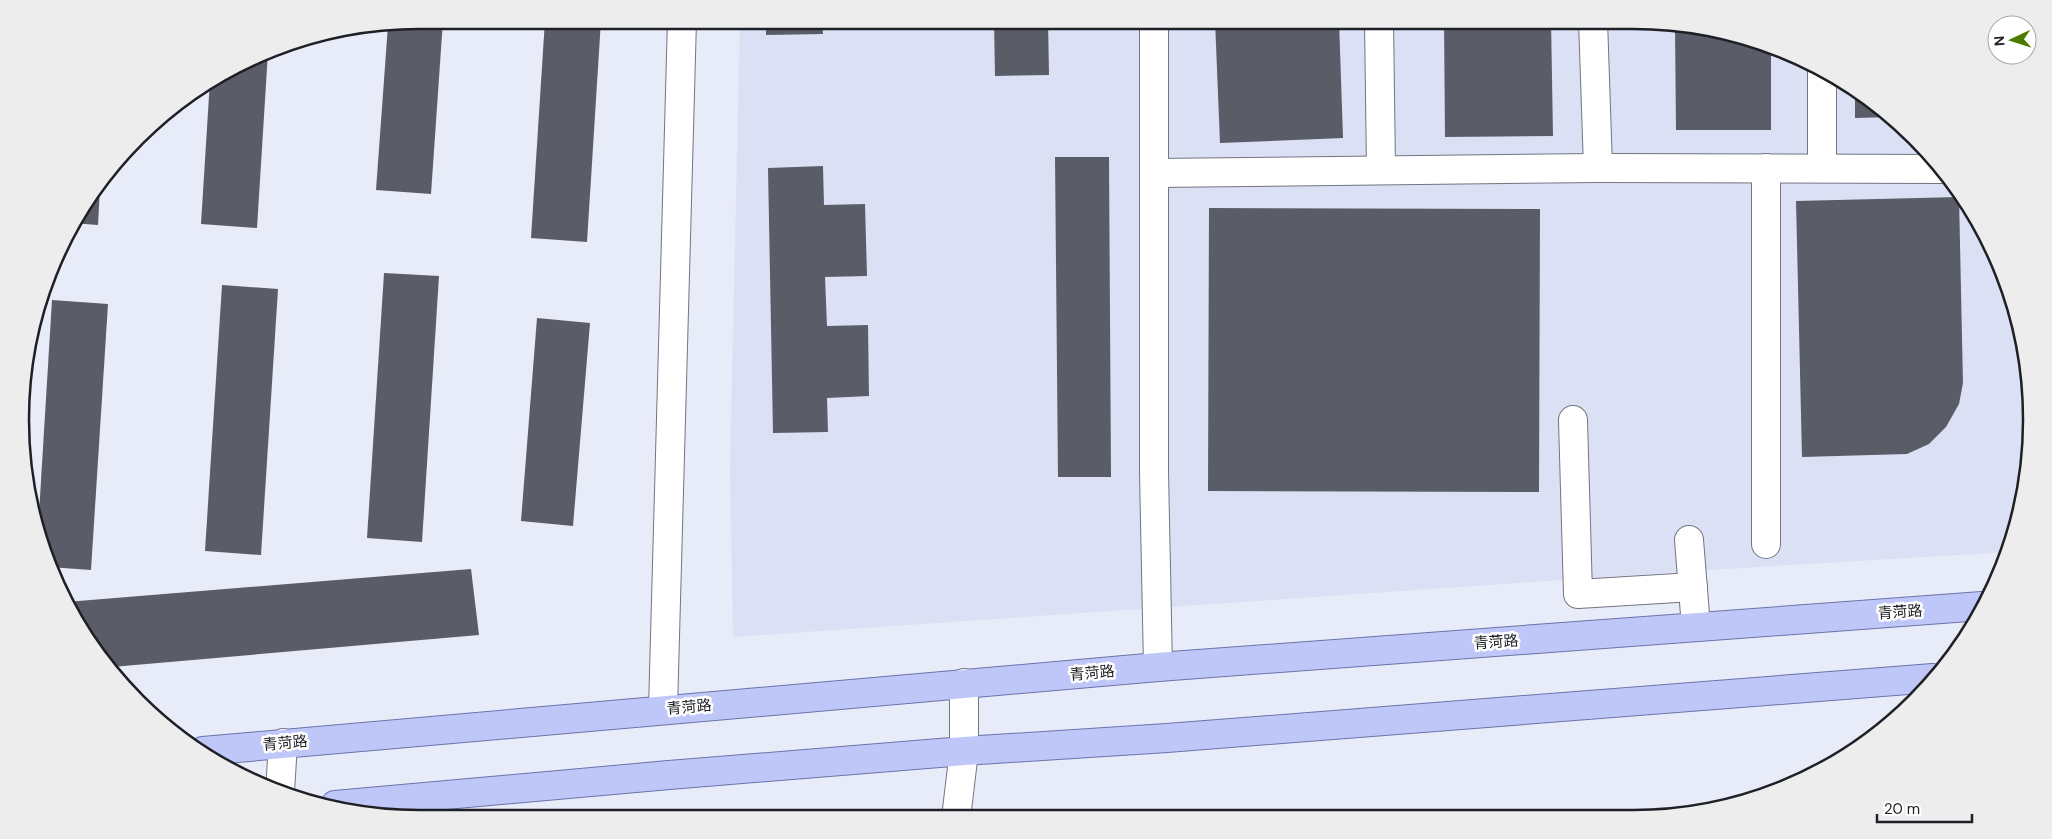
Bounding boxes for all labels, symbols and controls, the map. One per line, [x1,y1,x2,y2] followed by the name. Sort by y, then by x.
[1987,15,2037,65] north arrow
[1990,35,2008,47] text: N
[1877,600,1923,624] street label: 青菏路
[1473,630,1519,654] street label: 青菏路
[1069,661,1115,685] street label: 青菏路
[666,695,712,719] street label: 青菏路
[262,731,308,755] street label: 青菏路
[1877,792,1972,824] scale bar
[1884,799,1920,819] text: 20 m

